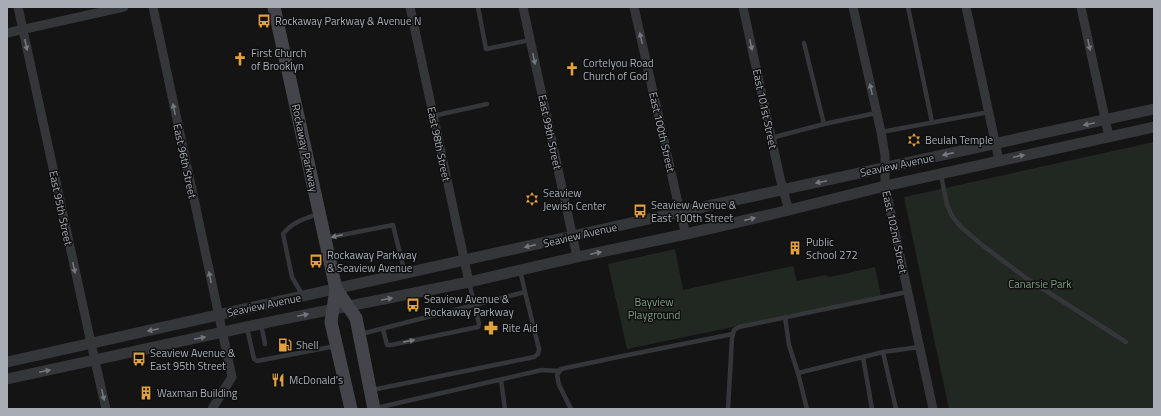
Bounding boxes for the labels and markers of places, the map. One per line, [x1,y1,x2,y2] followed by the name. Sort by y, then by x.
[256,13,272,29] bus stop icon: Rockaway Parkway & Avenue N
[275,13,421,29] place label: Rockaway Parkway & Avenue N
[251,45,307,74] place label: First Church of Brooklyn
[232,51,248,67] church icon: First Church of Brooklyn
[583,55,654,84] place label: Cortelyou Road Church of God
[564,61,580,77] church icon: Cortelyou Road Church of God
[906,132,922,148] synagogue icon: Beulah Temple
[925,132,993,148] place label: Beulah Temple
[543,185,607,214] place label: Seaview Jewish Center
[524,191,540,207] synagogue icon: Seaview Jewish Center
[651,197,737,226] place label: Seaview Avenue & East 100th Street
[632,203,648,219] bus stop icon: Seaview Avenue & East 100th Street
[806,234,858,263] place label: Public School 272
[787,240,803,256] building icon: Public School 272
[327,247,417,276] place label: Rockaway Parkway & Seaview Avenue
[308,253,324,269] bus stop icon: Rockaway Parkway & Seaview Avenue
[424,291,514,320] place label: Seaview Avenue & Rockaway Parkway
[405,297,421,313] bus stop icon: Seaview Avenue & Rockaway Parkway
[483,320,499,336] pharmacy icon: Rite Aid
[502,320,538,336] place label: Rite Aid
[277,337,293,353] fuel station icon: Shell
[296,337,319,353] place label: Shell
[150,345,236,374] place label: Seaview Avenue & East 95th Street
[131,351,147,367] bus stop icon: Seaview Avenue & East 95th Street
[270,372,286,388] restaurant icon: McDonald's
[289,372,343,388] place label: McDonald's
[138,385,154,401] building icon: Waxman Building
[157,385,238,401] place label: Waxman Building

